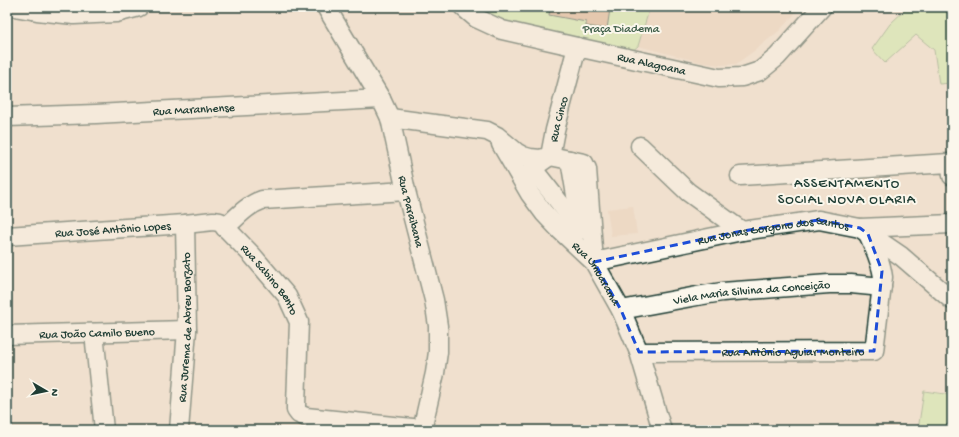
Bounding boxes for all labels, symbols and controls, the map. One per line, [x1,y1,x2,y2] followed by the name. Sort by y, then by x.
[582,23,660,37] park label: Praça Diadema
[616,51,687,80] street label: Rua Alagoana
[548,95,573,143] street label: Rua Cinco
[153,102,236,120] street label: Rua Maranhense
[394,175,425,250] street label: Rua Paraibana
[778,176,916,209] district label: ASSENTAMENTO SOCIAL NOVA OLARIA
[697,215,850,249] street label: Rua Jonas Gorgono dos Santos
[55,220,172,242] street label: Rua José Antônio Lopes
[568,240,622,309] street label: Rua Umuarama
[237,242,300,318] street label: Rua Sabino Bento
[176,252,196,403] street label: Rua Jurema de Abreu Borzato
[671,279,831,309] street label: Viela Maria Silvina da Conceição
[39,326,155,343] street label: Rua João Camilo Bueno
[721,346,865,361] street label: Rua Antônio Aguiar Monteiro
[26,371,66,411] north arrow
[47,388,60,397] text: N

